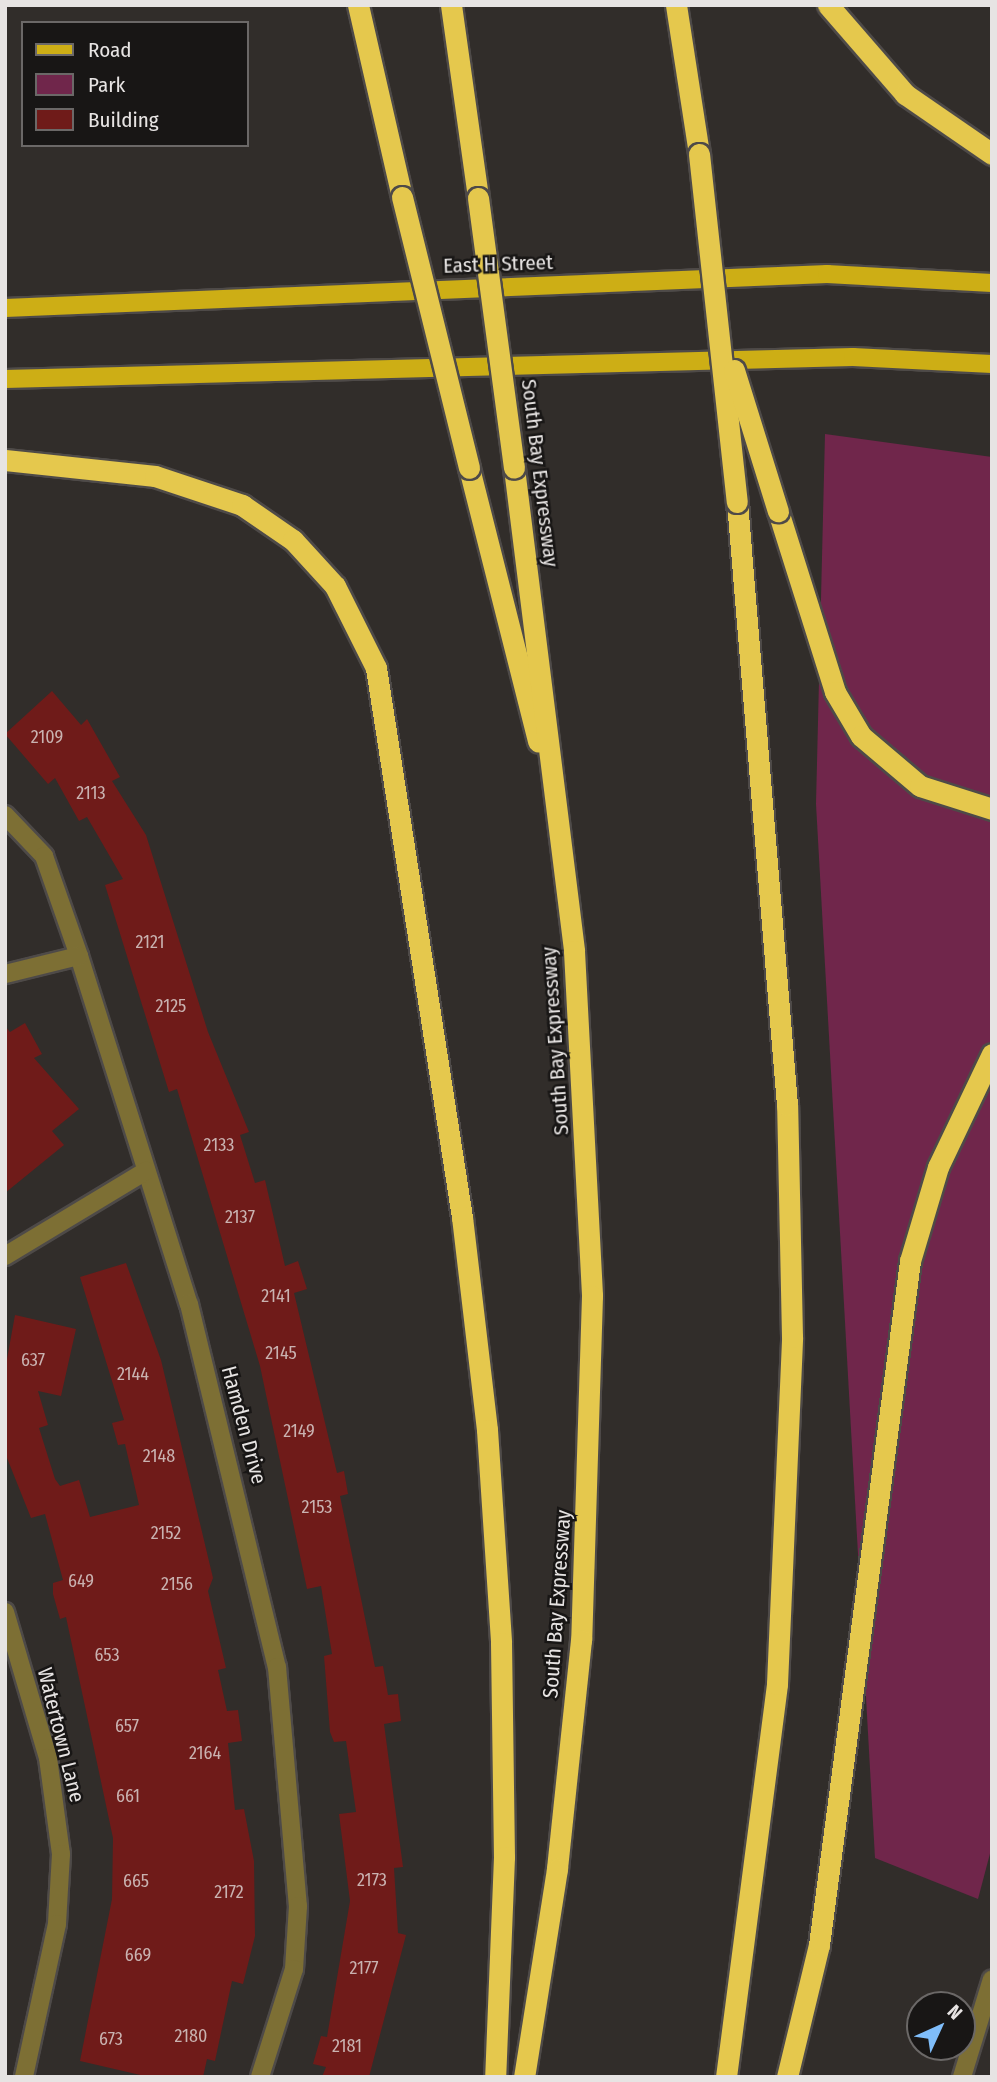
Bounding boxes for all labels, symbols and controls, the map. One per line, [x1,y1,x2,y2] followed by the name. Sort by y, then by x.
[21,21,248,147] legend
[88,37,132,63] text: Road
[88,72,125,98] text: Park
[88,107,159,133] text: Building
[443,249,553,279] street label: East H Street
[516,378,564,568] street label: South Bay Expressway
[31,726,63,748] house number: 2109
[76,782,106,804] house number: 2113
[135,931,165,953] house number: 2121
[536,946,574,1136] street label: South Bay Expressway
[156,995,186,1017] house number: 2125
[204,1134,234,1156] house number: 2133
[225,1206,255,1228] house number: 2137
[261,1285,291,1307] house number: 2141
[265,1342,297,1364] house number: 2145
[21,1349,45,1371] house number: 637
[117,1363,149,1385] house number: 2144
[216,1363,272,1487] street label: Hamden Drive
[283,1420,315,1442] house number: 2149
[143,1445,175,1467] house number: 2148
[302,1496,332,1518] house number: 2153
[538,1509,576,1699] street label: South Bay Expressway
[151,1522,181,1544] house number: 2152
[68,1570,94,1592] house number: 649
[161,1573,193,1595] house number: 2156
[94,1644,120,1666] house number: 653
[32,1665,90,1805] street label: Watertown Lane
[115,1715,139,1737] house number: 657
[189,1742,221,1764] house number: 2164
[116,1785,140,1807] house number: 661
[357,1869,387,1891] house number: 2173
[123,1870,149,1892] house number: 665
[214,1881,244,1903] house number: 2172
[125,1944,151,1966] house number: 669
[349,1957,379,1979] house number: 2177
[906,1991,976,2061] north arrow
[943,2000,967,2024] text: N
[175,2025,207,2047] house number: 2180
[99,2028,123,2050] house number: 673
[332,2035,362,2057] house number: 2181

